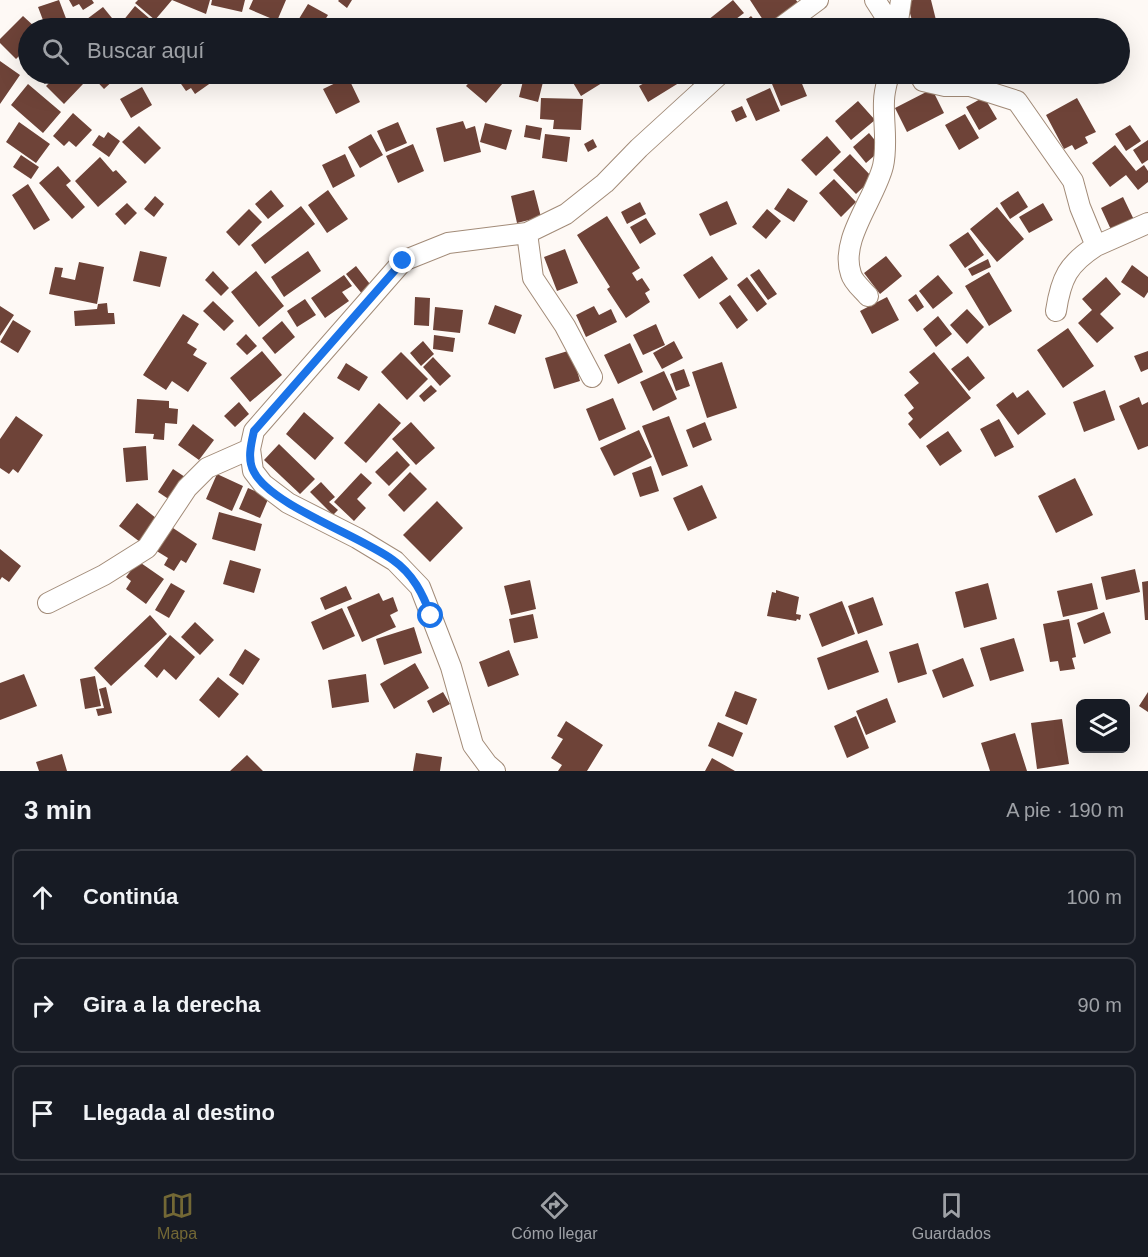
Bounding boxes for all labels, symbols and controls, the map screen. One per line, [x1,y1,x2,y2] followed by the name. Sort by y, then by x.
[18,18,1130,84] search box
[39,35,72,68] icon: search
[87,38,204,63] text: Buscar aquí
[389,247,415,273] route end
[417,602,443,628] route start
[1076,699,1130,753] map controls
[1076,699,1130,753] button: layers
[24,795,92,825] text: 3 min
[1006,799,1124,821] text: A pie · 190 m
[26,881,59,914] icon: ahead
[83,884,178,909] text: Continúa
[1066,886,1122,908] text: 100 m
[26,989,59,1022] icon: right
[83,992,260,1017] text: Gira a la derecha
[1078,994,1122,1016] text: 90 m
[26,1097,59,1130] icon: arrive
[83,1100,275,1125] text: Llegada al destino
[157,1189,197,1243] tab: Mapa
[511,1189,598,1243] tab: Cómo llegar
[912,1189,991,1243] tab: Guardados

